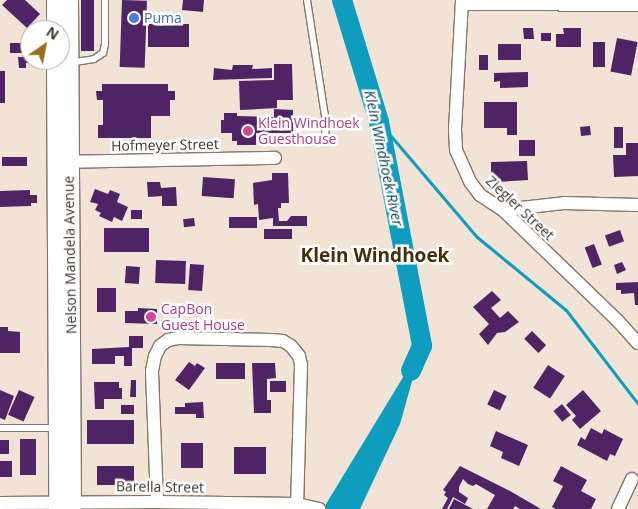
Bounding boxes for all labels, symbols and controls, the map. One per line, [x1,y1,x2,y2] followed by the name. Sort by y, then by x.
[144,10,182,26] place label: Puma
[128,12,140,24] marker: Puma
[20,20,70,70] north arrow
[43,22,63,44] text: N
[361,88,407,228] water label: Klein Windhoek River
[258,115,360,148] place label: Klein Windhoek Guesthouse
[242,125,254,137] marker: Klein Windhoek Guesthouse
[111,136,219,154] street label: Hofmeyer Street
[483,172,557,244] street label: Ziegler Street
[60,176,80,334] street label: Nelson Mandela Avenue
[301,245,449,267] district label: Klein Windhoek
[161,301,245,334] place label: CapBon Guest House
[145,311,157,323] marker: CapBon Guest House
[116,478,204,496] street label: Barella Street

